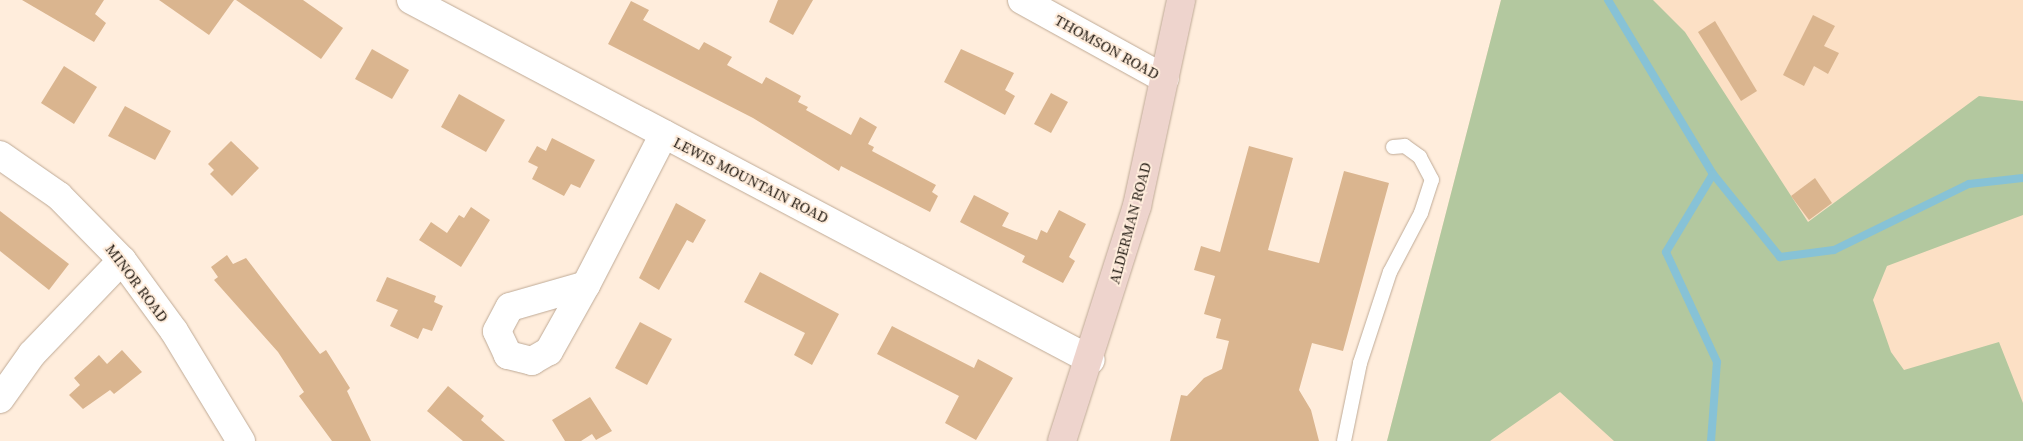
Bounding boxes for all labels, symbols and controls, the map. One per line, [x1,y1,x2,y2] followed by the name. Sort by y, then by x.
[1052,11,1162,83] street label: THOMSON ROAD
[670,133,832,227] street label: LEWIS MOUNTAIN ROAD
[1105,160,1155,286] street label: ALDERMAN ROAD
[102,240,172,326] street label: MINOR ROAD

